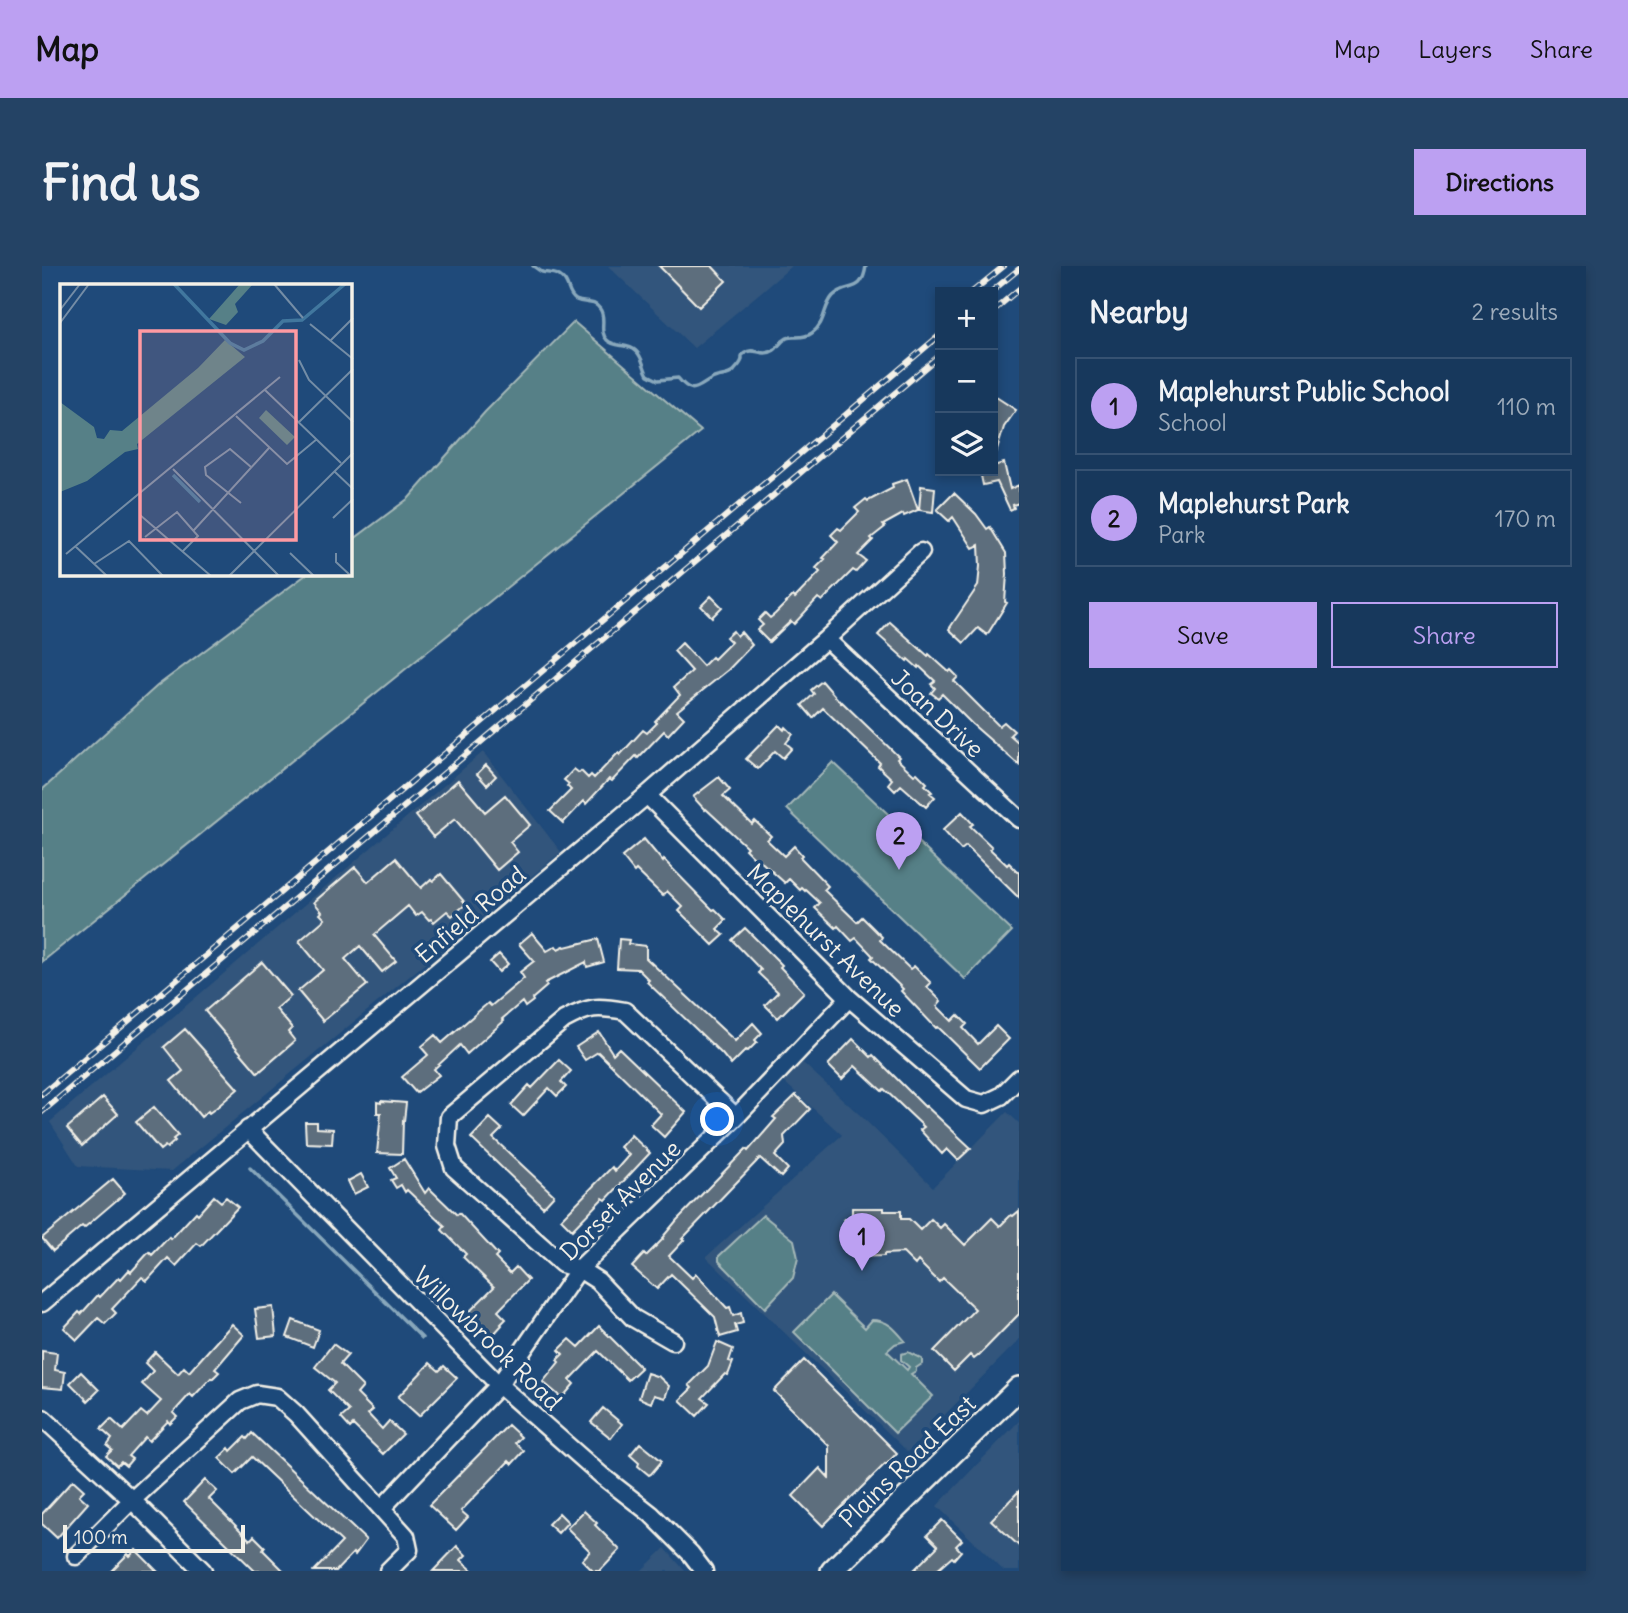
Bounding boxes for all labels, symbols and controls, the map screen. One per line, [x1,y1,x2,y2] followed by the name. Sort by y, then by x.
[35,28,99,70] text: Map
[1334,34,1380,64] text: Map
[1418,34,1492,64] text: Layers
[1530,34,1593,64] text: Share
[1414,149,1586,215] button: Directions
[42,152,200,213] text: Find us
[60,284,352,576] inset map
[935,287,998,476] map controls
[935,287,998,350] button: +
[1089,293,1189,331] text: Nearby
[1472,297,1558,326] text: 2 results
[935,350,998,413] button: −
[1158,375,1450,408] text: Maplehurst Public School
[1109,392,1119,421] text: 1
[1497,392,1556,421] text: 110 m
[1158,408,1227,437] text: School
[935,413,998,476] button: layers
[1158,487,1350,520] text: Maplehurst Park
[1108,504,1120,533] text: 2
[1495,504,1556,533] text: 170 m
[1158,520,1206,549] text: Park
[1089,602,1317,668] button: Save
[1331,602,1558,668] button: Share
[885,663,991,763] street label: Joan Drive
[876,812,922,870] pin: 2
[741,857,911,1023] street label: Maplehurst Avenue
[409,859,531,969] street label: Enfield Road
[700,1102,734,1136] your location
[553,1133,687,1267] street label: Dorset Avenue
[839,1213,885,1271] pin: 1
[408,1260,568,1416] street label: Willowbrook Road
[833,1388,981,1534] street label: Plains Road East
[63,1522,245,1554] scale bar
[74,1525,128,1549] text: 100 m

